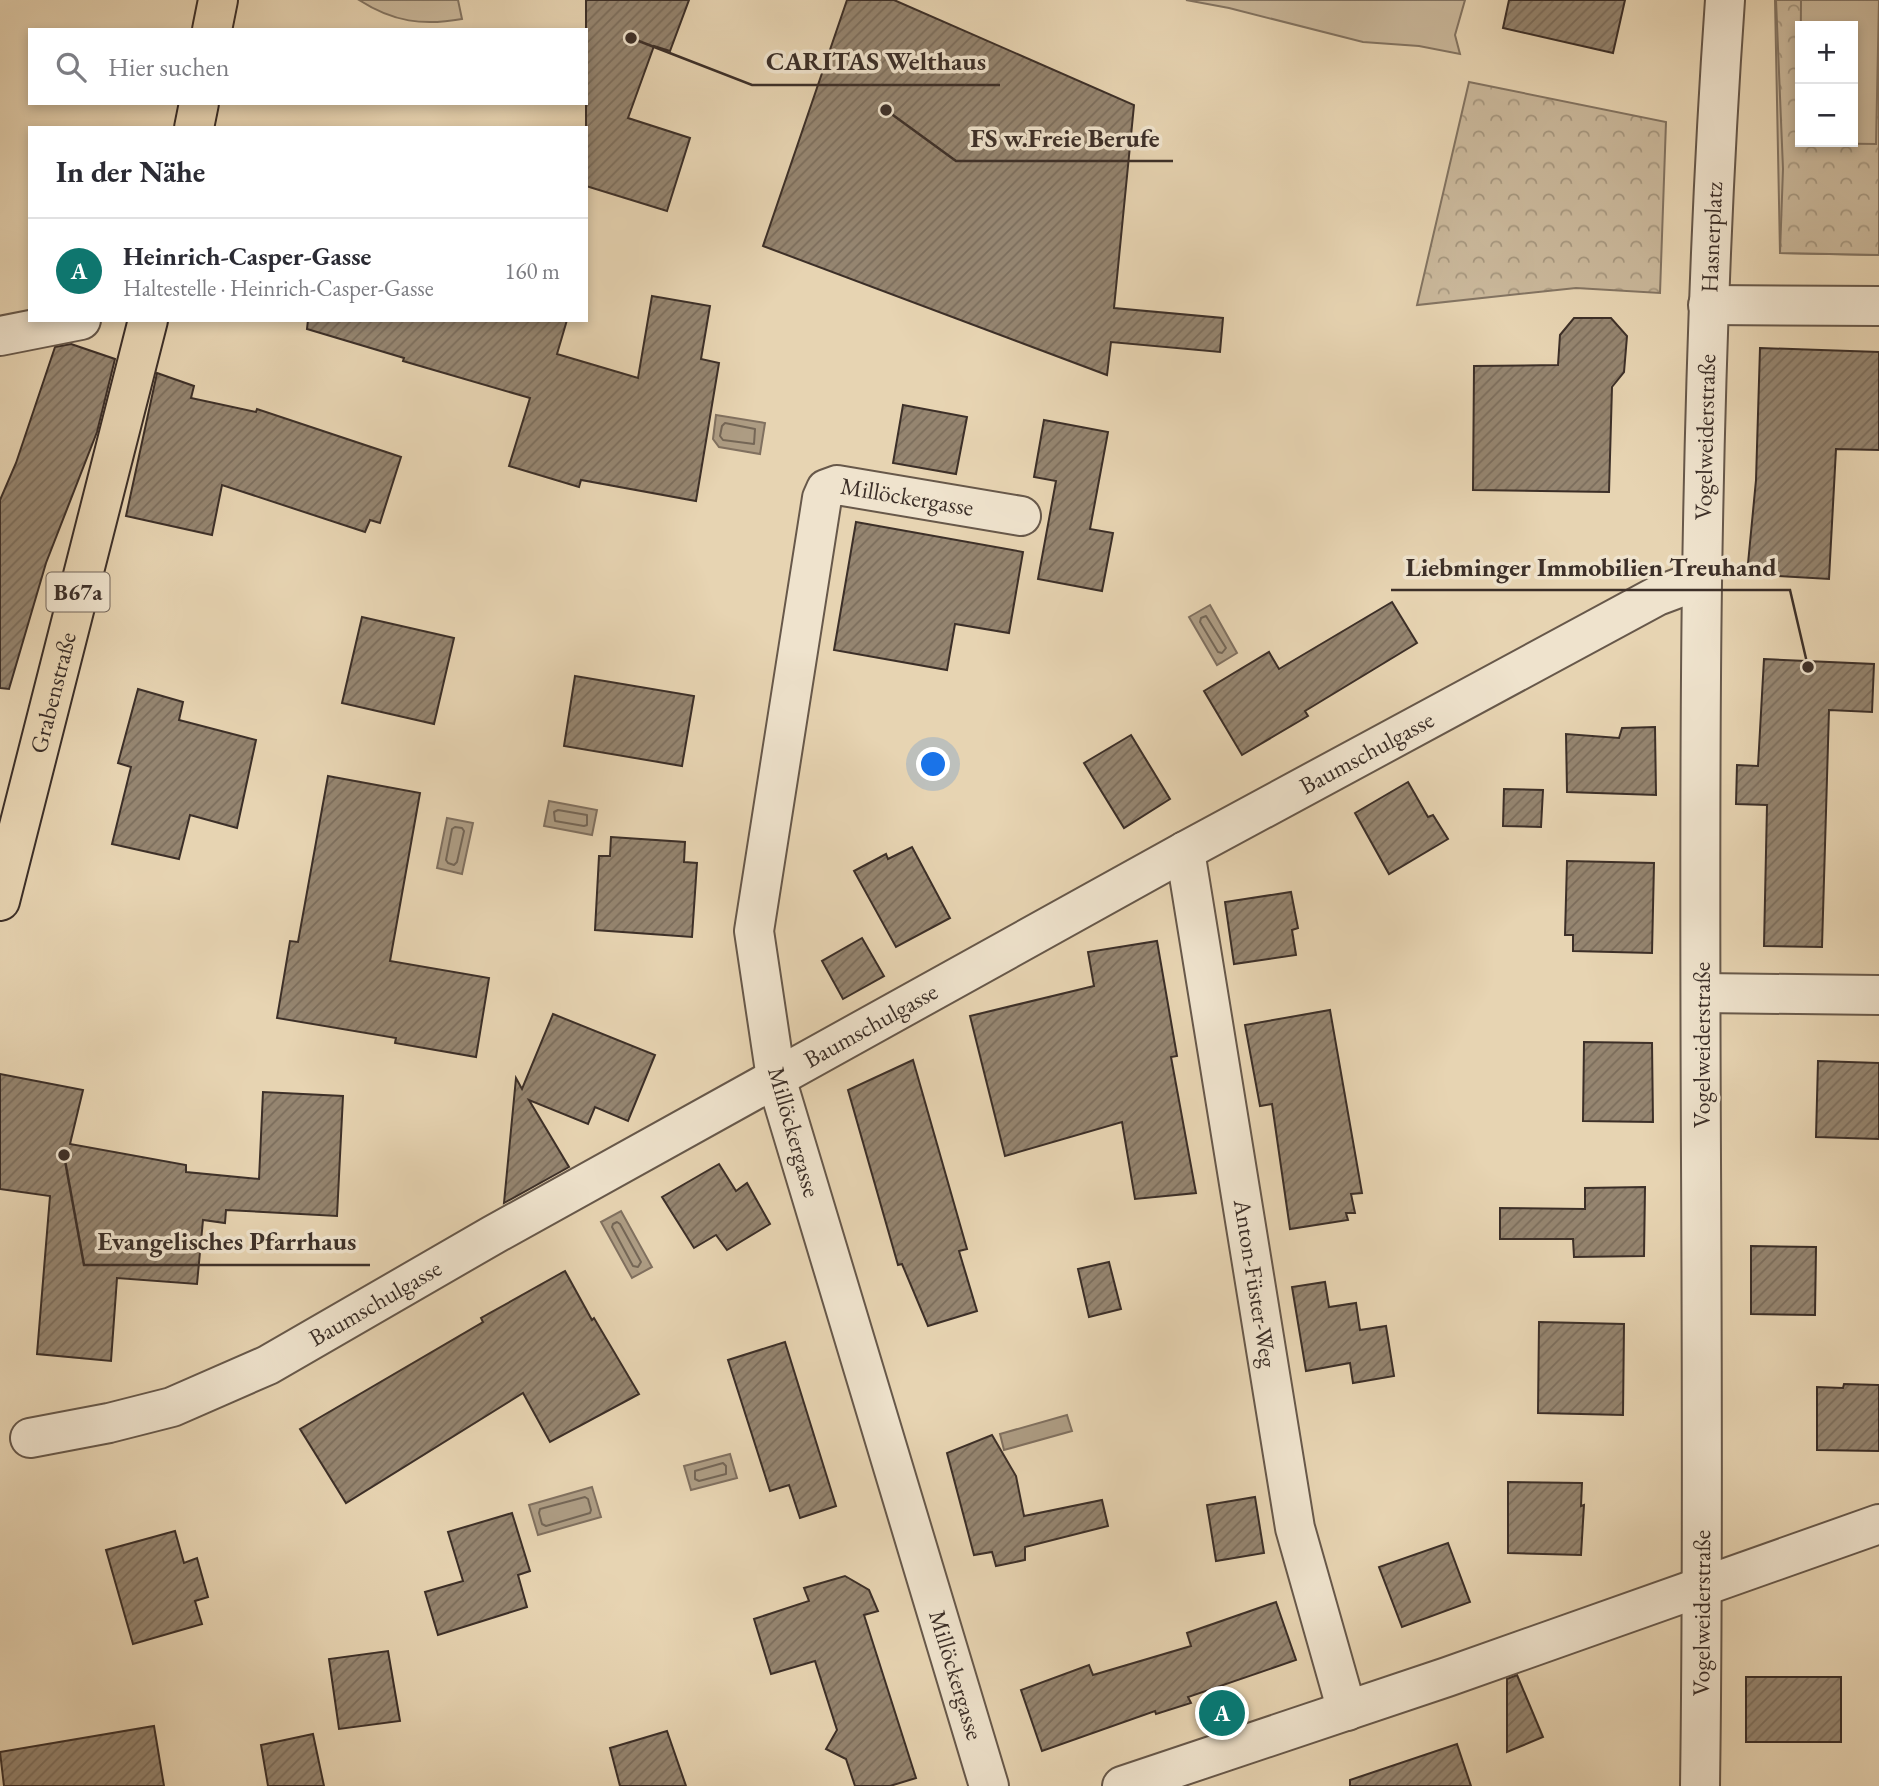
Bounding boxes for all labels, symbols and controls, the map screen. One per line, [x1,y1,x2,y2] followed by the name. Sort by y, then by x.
[1795,21,1858,147] map controls
[1795,21,1858,84] button: +
[28,28,588,105] search box
[752,38,1000,85] callout: CARITAS Welthaus
[766,44,986,78] text: CARITAS Welthaus
[52,48,90,86] icon: search
[108,50,229,84] text: Hier suchen
[1795,84,1858,147] button: −
[956,114,1173,161] callout: FS w.Freie Berufe
[971,121,1160,155] text: FS w.Freie Berufe
[56,152,205,191] text: In der Nähe
[1693,181,1729,293] street label: Hasnerplatz
[123,239,371,273] text: Heinrich-Casper-Gasse
[71,256,87,286] text: A
[504,256,560,286] text: 160 m
[123,273,434,303] text: Haltestelle · Heinrich-Casper-Gasse
[1687,353,1722,520] street label: Vogelweiderstraße
[838,470,976,523] street label: Millöckergasse
[1391,543,1790,590] callout: Liebminger Immobilien Treuhand
[1405,550,1777,584] text: Liebminger Immobilien Treuhand
[46,572,110,612] road number: B67a
[22,629,83,756] street label: Grabenstraße
[1294,704,1439,801] street label: Baumschulgasse
[916,747,950,781] your location
[1686,962,1717,1128] street label: Vogelweiderstraße
[798,975,943,1075] street label: Baumschulgasse
[761,1063,828,1201] street label: Millöckergasse
[1227,1196,1285,1370] street label: Anton-Füster-Weg
[84,1218,370,1265] callout: Evangelisches Pfarrhaus
[98,1224,356,1258] text: Evangelisches Pfarrhaus
[303,1252,447,1353] street label: Baumschulgasse
[1685,1530,1717,1696] street label: Vogelweiderstraße
[922,1606,991,1744] street label: Millöckergasse
[1199,1687,1245,1739] pin: A

